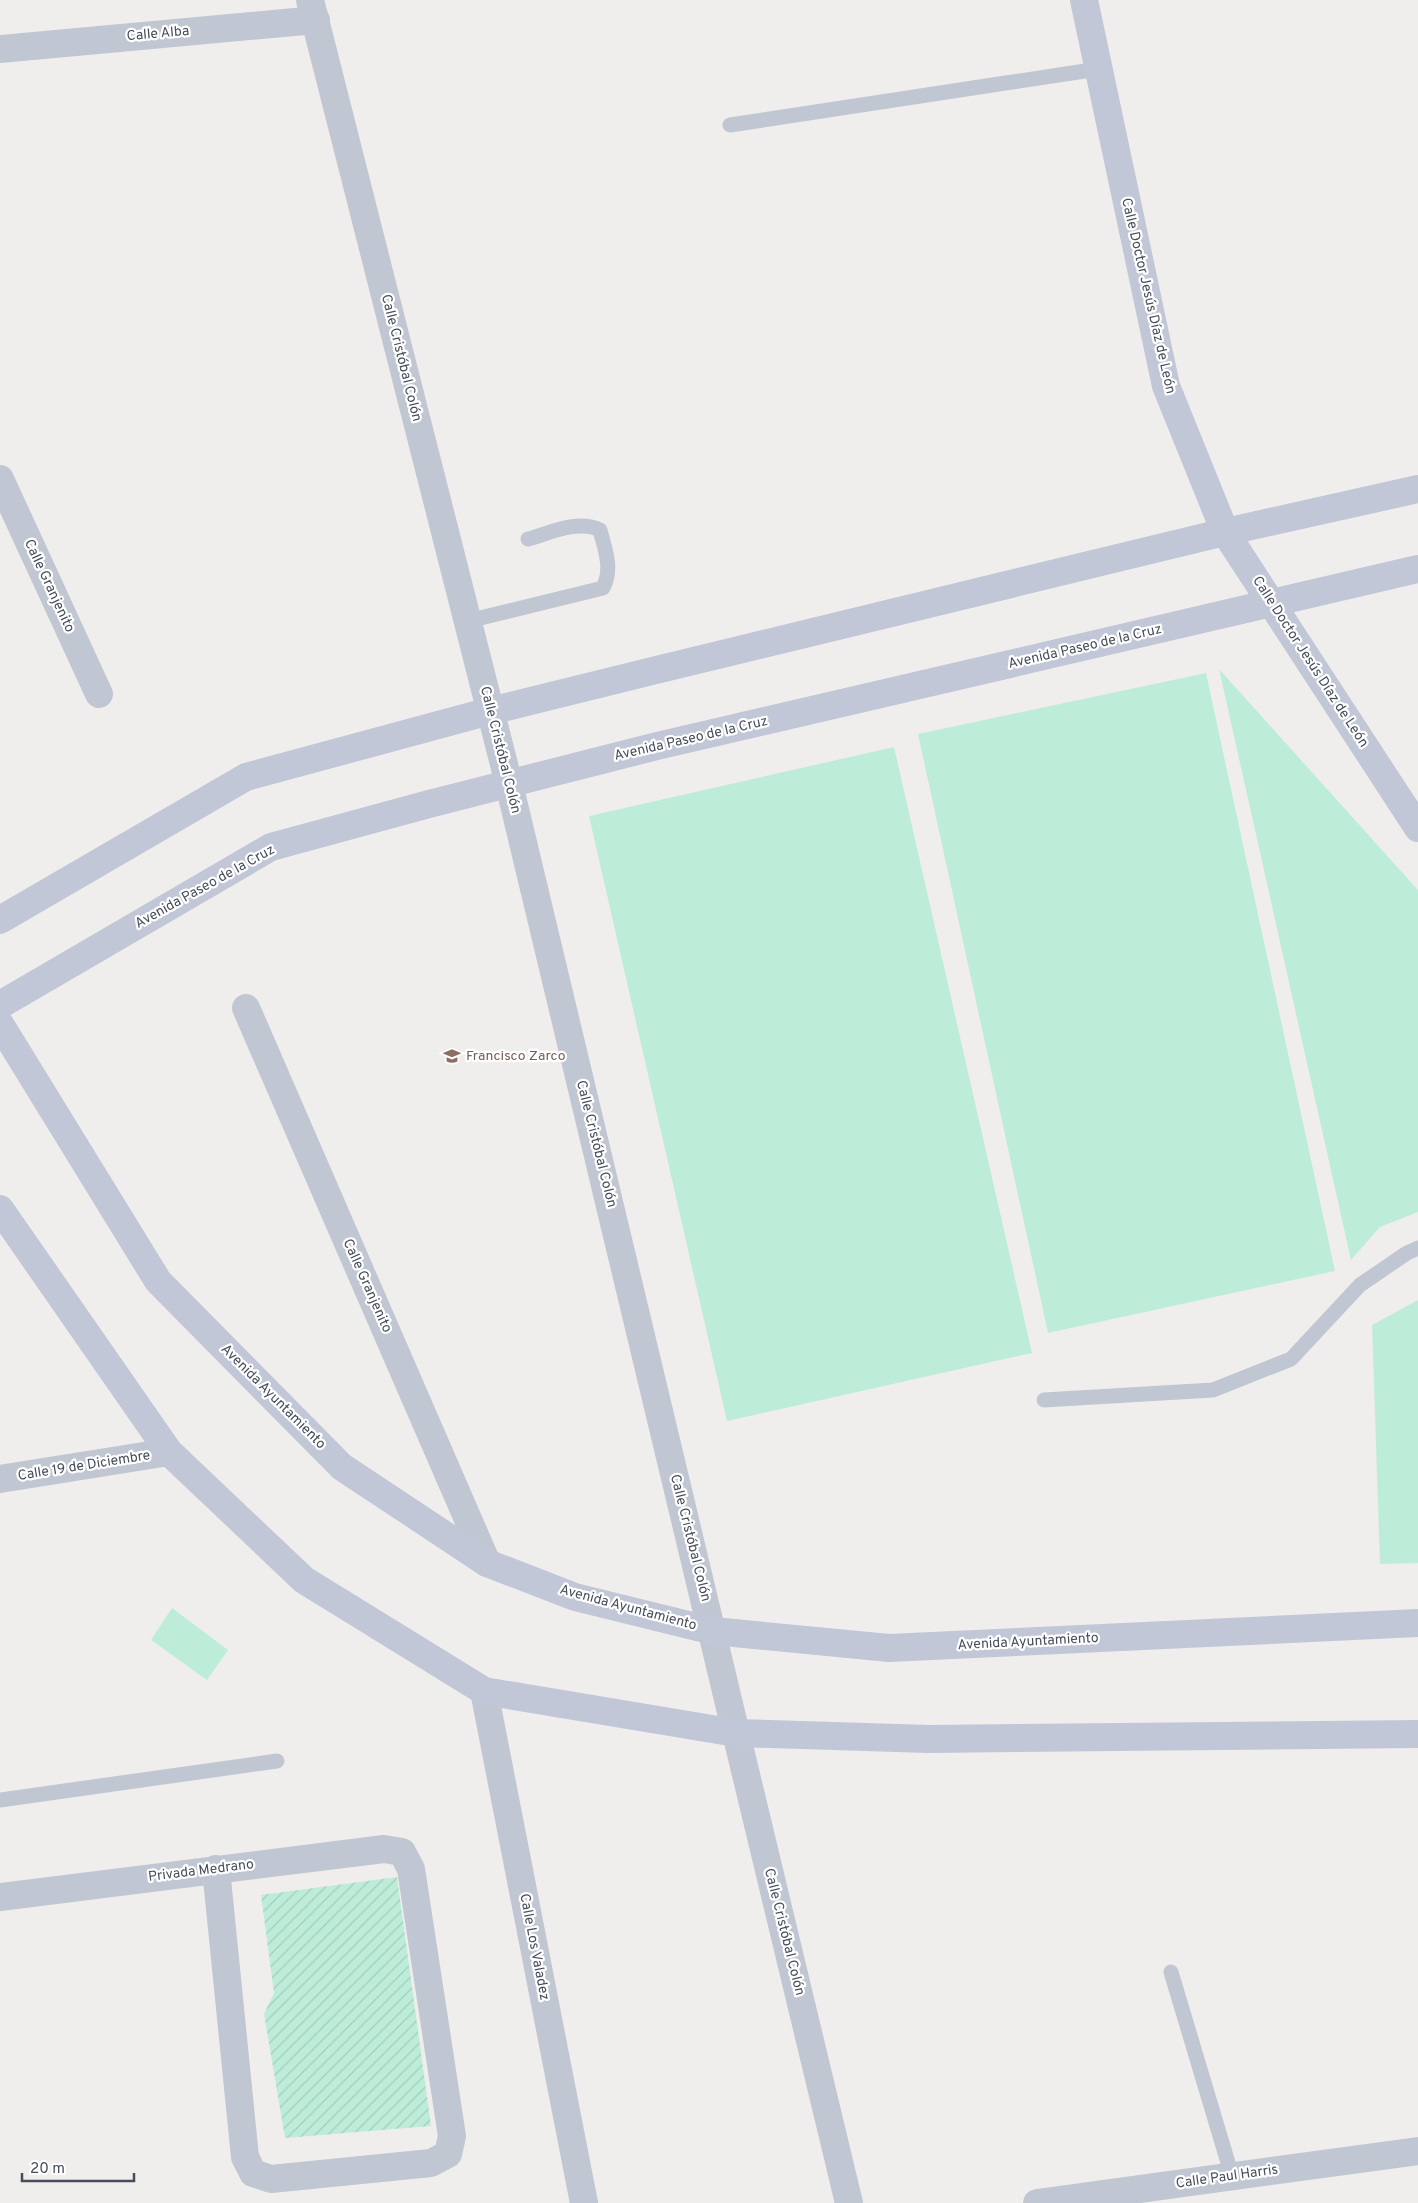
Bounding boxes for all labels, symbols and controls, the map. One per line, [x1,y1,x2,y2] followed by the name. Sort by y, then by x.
[126,23,190,45] street label: Calle Alba
[1117,196,1179,396] street label: Calle Doctor Jesús Díaz de León
[377,293,425,423] street label: Calle Cristóbal Colón
[20,537,78,635] street label: Calle Granjenito
[1248,573,1372,751] street label: Calle Doctor Jesús Díaz de León
[1007,621,1163,673] street label: Avenida Paseo de la Cruz
[476,685,524,815] street label: Calle Cristóbal Colón
[613,713,769,765] street label: Avenida Paseo de la Cruz
[132,841,278,933] street label: Avenida Paseo de la Cruz
[442,1046,462,1066] school or university icon: Francisco Zarco
[466,1048,566,1065] place label: Francisco Zarco
[572,1079,620,1209] street label: Calle Cristóbal Colón
[339,1236,395,1336] street label: Calle Granjenito
[217,1341,329,1453] street label: Avenida Ayuntamiento
[17,1447,151,1485] street label: Calle 19 de Diciembre
[666,1473,714,1603] street label: Calle Cristóbal Colón
[558,1582,699,1635] street label: Avenida Ayuntamiento
[957,1630,1099,1654] street label: Avenida Ayuntamiento
[147,1856,255,1886] street label: Privada Medrano
[760,1867,808,1997] street label: Calle Cristóbal Colón
[515,1892,553,2002] street label: Calle Los Valadez
[22,2150,135,2182] scale bar
[30,2160,65,2179] text: 20 m
[1175,2161,1279,2193] street label: Calle Paul Harris

